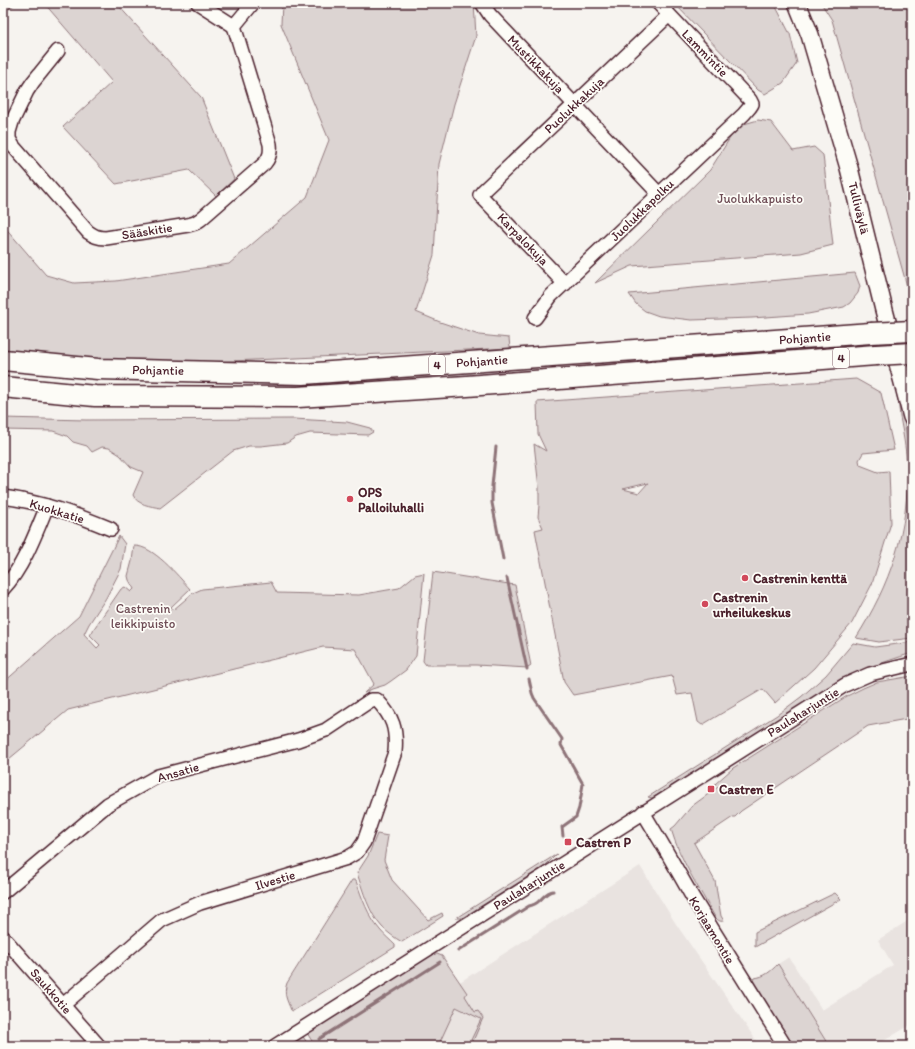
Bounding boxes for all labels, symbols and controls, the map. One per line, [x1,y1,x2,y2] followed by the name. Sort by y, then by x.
[679,26,731,80] street label: Lammintie
[505,32,568,97] street label: Mustikkakuja
[541,73,607,136] street label: Puolukkakuja
[607,176,677,244] street label: Juolukkapolku
[845,180,873,236] street label: Tulliväylä
[717,191,803,206] park label: Juolukkapuisto
[494,210,552,269] street label: Karpalokuja
[121,220,173,242] street label: Sääskitie
[779,329,831,347] street label: Pohjantie
[833,348,849,368] road number: 4
[456,352,508,370] street label: Pohjantie
[429,355,445,375] road number: 4
[132,362,184,378] street label: Pohjantie
[358,485,424,515] place label: OPS Palloiluhalli
[345,494,355,504] marker: OPS Palloiluhalli
[28,496,86,526] street label: Kuokkatie
[753,571,847,586] place label: Castrenin kenttä
[740,573,750,583] marker: Castrenin kenttä
[712,590,791,620] place label: Castrenin urheilukeskus
[700,599,710,609] marker: Castrenin urheilukeskus
[111,601,176,631] park label: Castrenin leikkipuisto
[764,684,842,740] street label: Paulaharjuntie
[155,759,201,785] street label: Ansatie
[719,782,774,797] place label: Castren E
[706,784,716,794] marker: Castren E
[576,835,631,850] place label: Castren P
[563,837,573,847] marker: Castren P
[490,857,568,913] street label: Paulaharjuntie
[253,867,297,893] street label: Ilvestie
[686,894,738,966] street label: Korjaamontie
[27,965,75,1017] street label: Saukkotie

